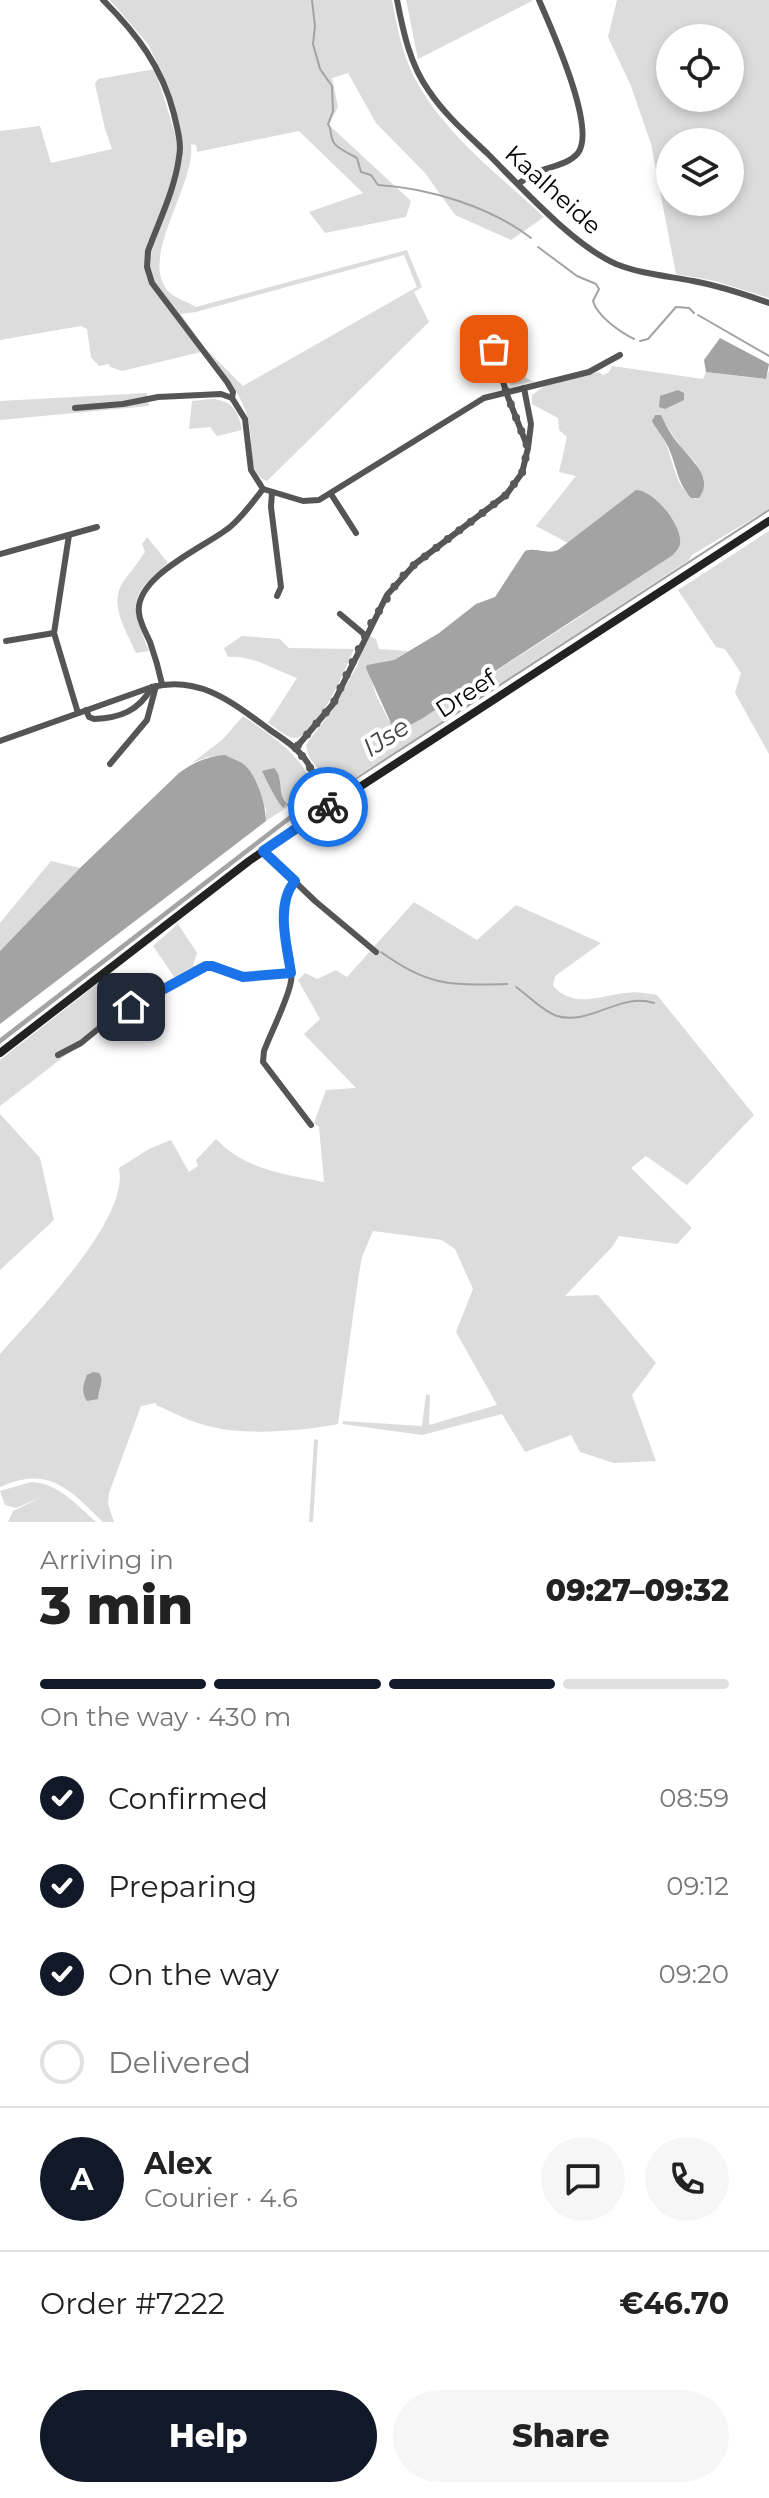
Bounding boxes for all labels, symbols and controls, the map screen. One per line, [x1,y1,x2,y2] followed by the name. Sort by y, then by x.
[656,24,744,216] map controls
[656,24,744,112] button: locate
[656,128,744,216] button: layers
[499,139,607,240] street label: Kaalheide
[460,315,528,383] pin
[472,327,516,371] icon: bag
[430,663,502,724] street label: Dreef
[357,710,415,764] water label: IJse
[288,767,368,847] courier
[306,785,350,829] icon: bike
[97,973,165,1041] pin
[109,985,153,1029] icon: home
[40,1544,174,1576] text: Arriving in
[546,1572,729,1609] text: 09:27–09:32
[40,1574,193,1637] text: 3 min
[40,1701,291,1733] text: On the way · 430 m
[40,1776,84,1820] icon: check
[108,1780,268,1817] text: Confirmed
[659,1782,729,1814] text: 08:59
[40,1864,84,1908] icon: check
[108,1868,257,1905] text: Preparing
[666,1870,729,1902] text: 09:12
[40,1952,84,1996] icon: check
[108,1956,279,1993] text: On the way
[659,1958,729,1990] text: 09:20
[108,2044,251,2081] text: Delivered
[541,2137,625,2221] button: chat
[645,2137,729,2221] button: phone
[144,2145,212,2182] text: Alex
[71,2161,93,2198] text: A
[144,2182,298,2214] text: Courier · 4.6
[40,2285,225,2322] text: Order #7222
[619,2285,729,2322] text: €46.70
[40,2390,377,2482] button: Help
[393,2390,729,2482] button: Share

